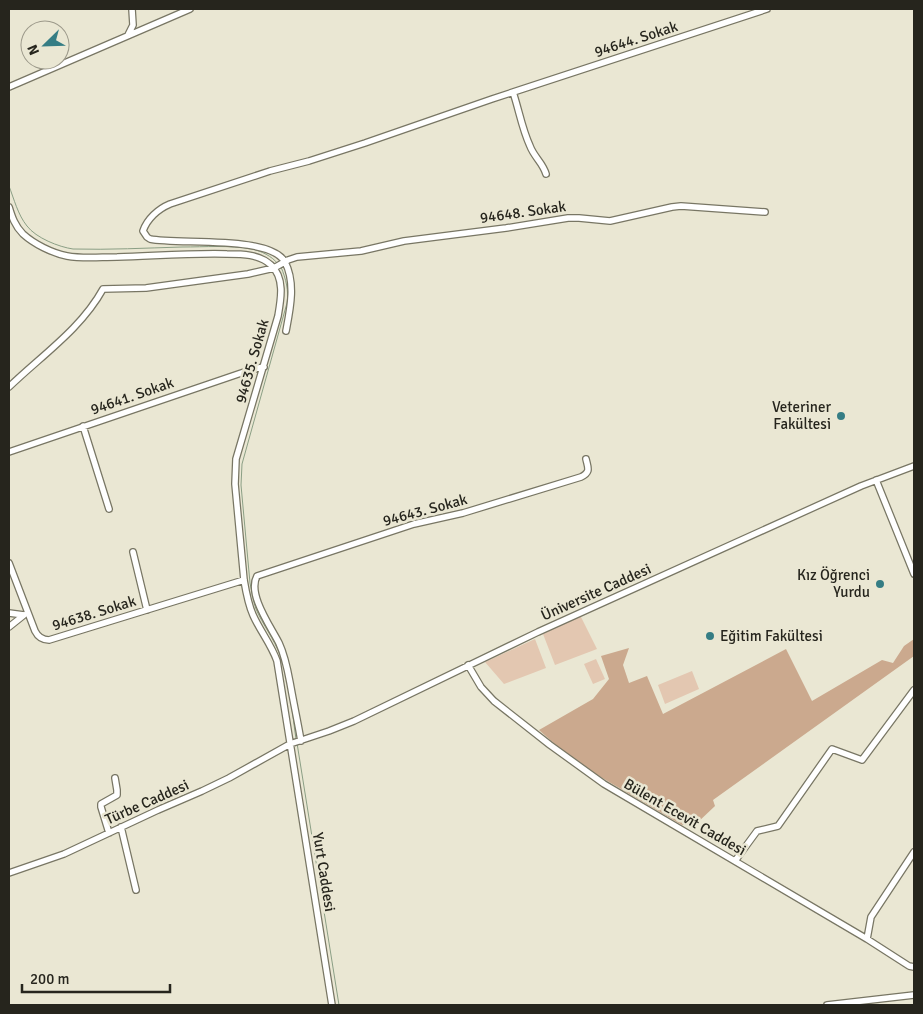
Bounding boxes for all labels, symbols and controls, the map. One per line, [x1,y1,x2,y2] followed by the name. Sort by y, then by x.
[592,17,680,61] street label: 94644. Sokak
[20,20,70,70] north arrow
[24,42,43,58] text: N
[479,197,568,227] street label: 94648. Sokak
[231,316,273,405] street label: 94635. Sokak
[88,373,176,419] street label: 94641. Sokak
[772,398,831,433] place label: Veteriner Fakültesi
[835,410,847,422] marker: Veteriner Fakültesi
[381,490,470,530] street label: 94643. Sokak
[538,560,654,624] street label: Üniversite Caddesi
[797,566,870,601] place label: Kız Öğrenci Yurdu
[874,578,886,590] marker: Kız Öğrenci Yurdu
[50,592,138,634] street label: 94638. Sokak
[720,627,823,645] place label: Eğitim Fakültesi
[704,630,716,642] marker: Eğitim Fakültesi
[621,775,749,859] street label: Bülent Ecevit Caddesi
[102,776,192,828] street label: Türbe Caddesi
[309,831,339,913] street label: Yurt Caddesi
[22,962,170,994] scale bar
[30,970,70,988] text: 200 m

